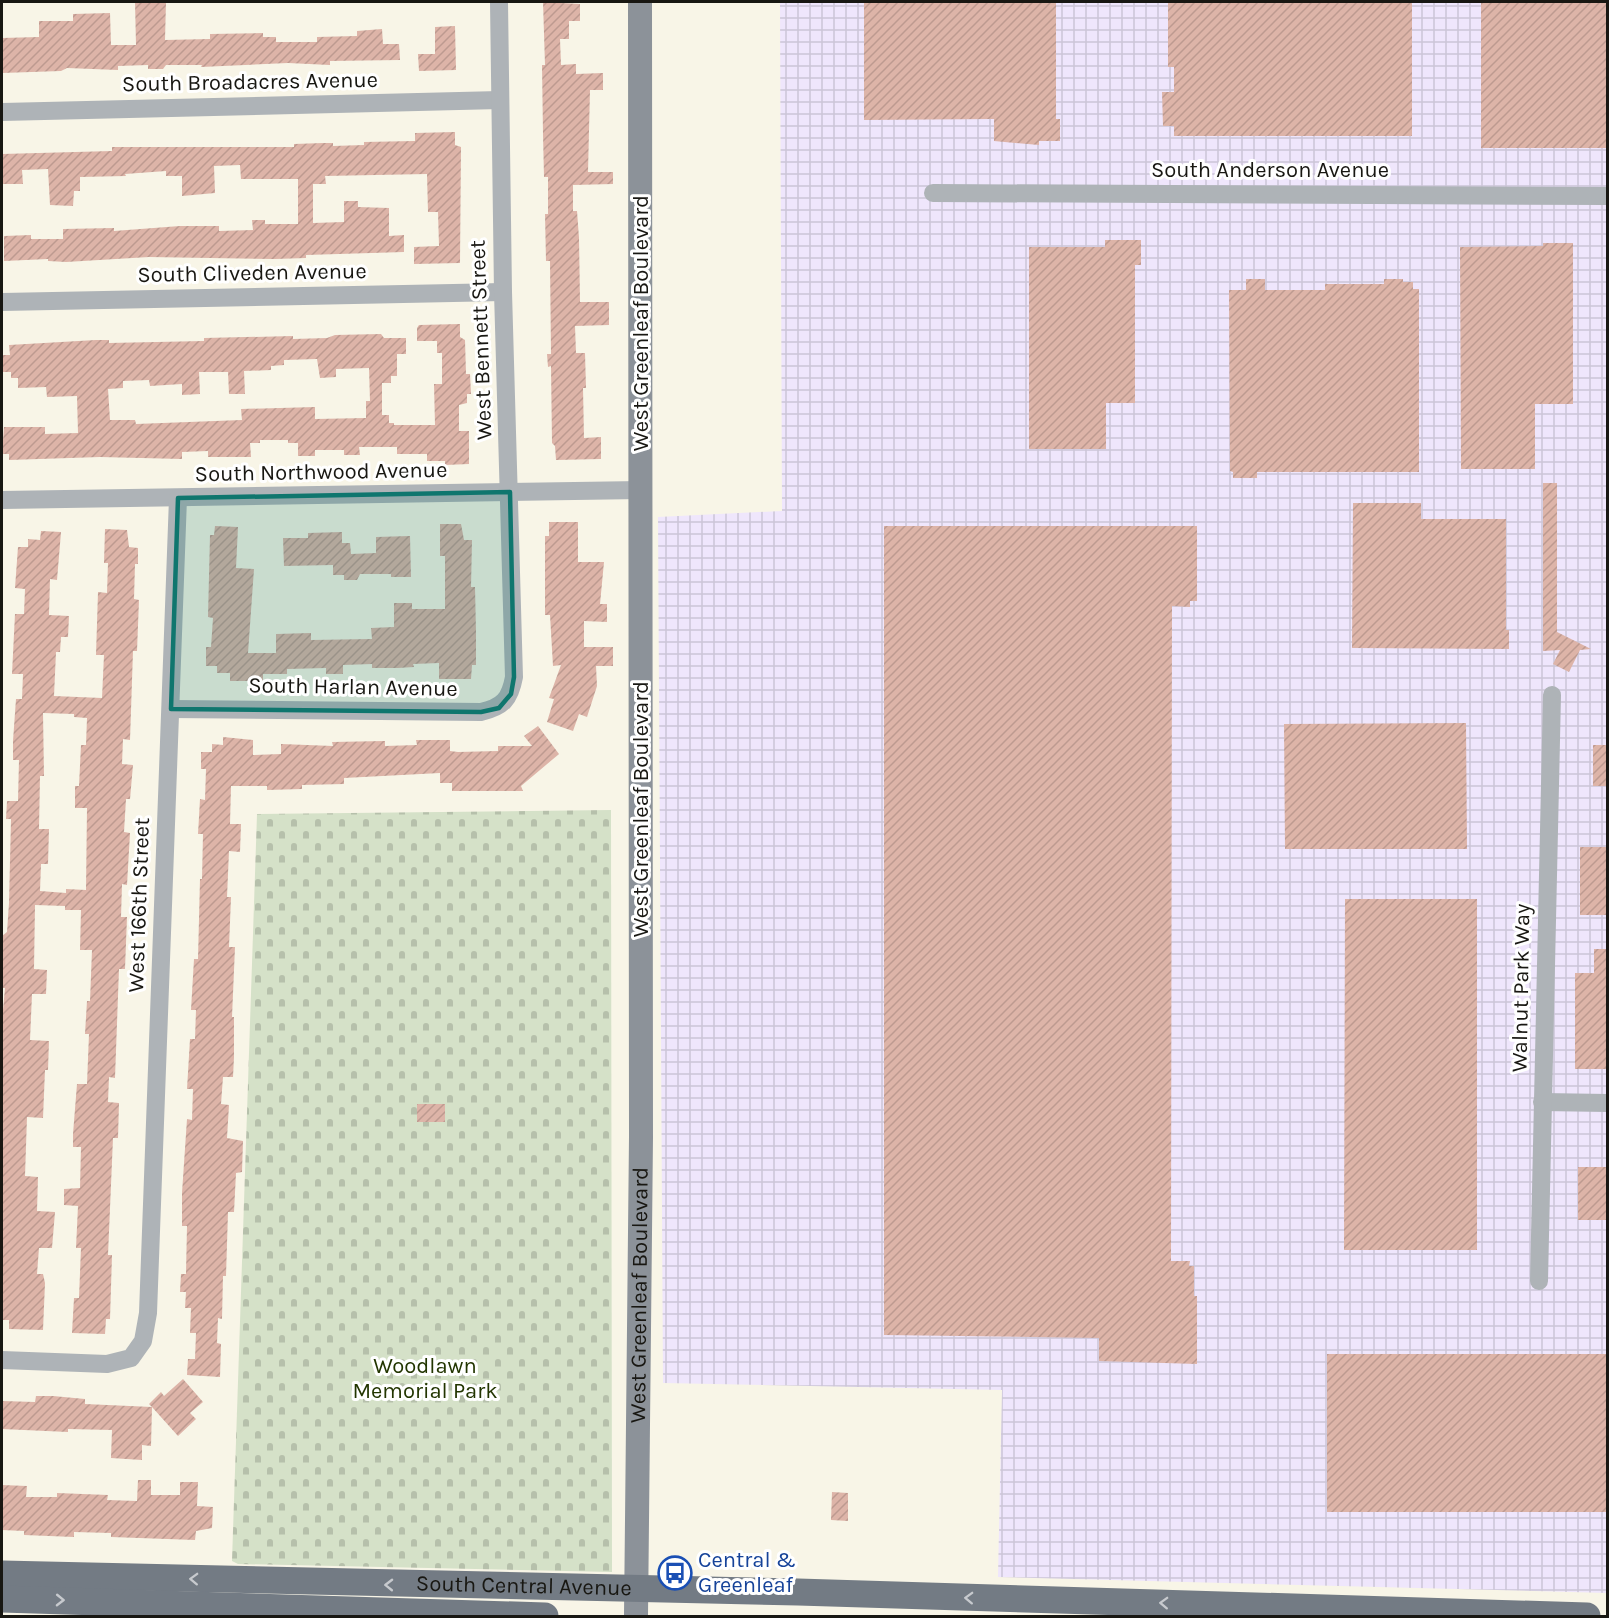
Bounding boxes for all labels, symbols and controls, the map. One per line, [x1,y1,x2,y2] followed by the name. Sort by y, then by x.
[122,67,378,97] street label: South Broadacres Avenue
[1151,157,1389,183] street label: South Anderson Avenue
[628,195,654,451] street label: West Greenleaf Boulevard
[465,239,497,441] street label: West Bennett Street
[137,258,367,288] street label: South Cliveden Avenue
[194,457,448,487] street label: South Northwood Avenue
[248,672,458,702] street label: South Harlan Avenue
[628,681,654,937] street label: West Greenleaf Boulevard
[123,817,155,993] street label: West 166th Street
[1507,904,1535,1072] street label: Walnut Park Way
[625,1167,654,1423] street label: West Greenleaf Boulevard
[352,1353,498,1404] park label: Woodlawn Memorial Park
[698,1547,796,1598] place label: Central & Greenleaf
[657,1555,693,1591] bus stop icon: Central & Greenleaf
[416,1570,632,1601] street label: South Central Avenue
[189,1573,198,1586] one-way arrow
[384,1578,393,1591] one-way arrow
[965,1591,974,1604] one-way arrow
[55,1594,64,1607] one-way arrow
[1159,1597,1168,1610] one-way arrow

